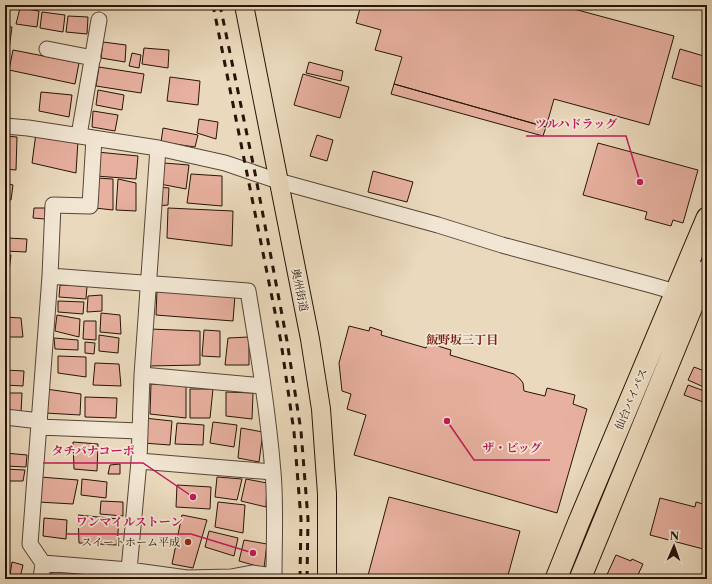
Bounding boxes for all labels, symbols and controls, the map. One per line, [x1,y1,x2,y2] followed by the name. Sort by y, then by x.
[526,112,626,136] callout: ツルハドラッグ
[535,116,617,131] text: ツルハドラッグ
[289,267,311,313] street label: 奥州街道
[426,332,498,347] district label: 飯野坂三丁目
[612,366,650,432] street label: 仙台バイパス
[474,436,550,460] callout: ザ・ビッグ
[43,439,143,463] callout: タチバナコーポ
[482,440,542,455] text: ザ・ビッグ
[52,443,134,458] text: タチバナコーポ
[67,510,191,534] callout: ワンマイルストーン
[75,514,183,529] text: ワンマイルストーン
[654,526,694,566] north arrow
[669,529,680,543] text: N
[81,535,180,549] place label: スイートホーム平成
[183,537,193,547] marker: スイートホーム平成

